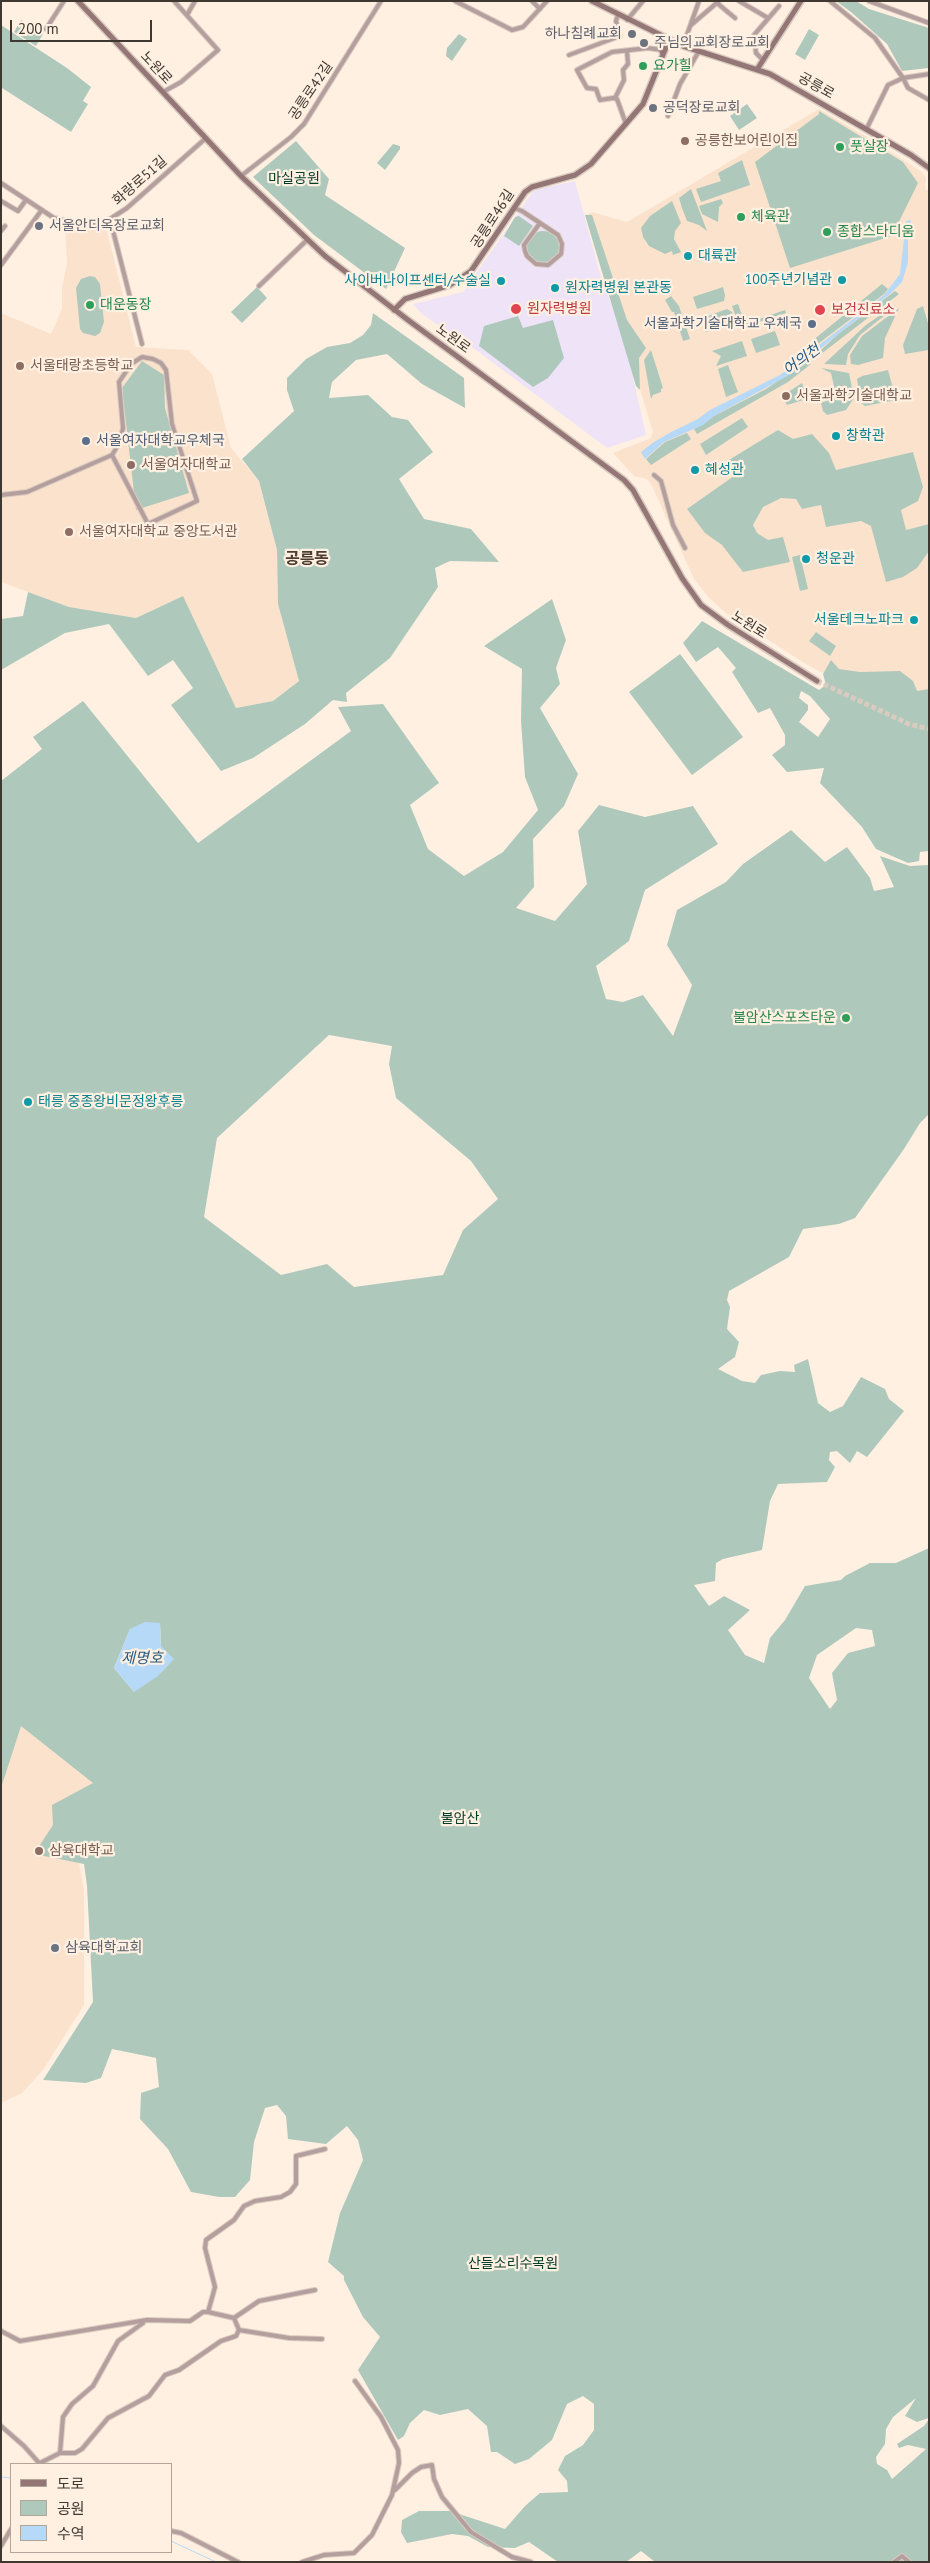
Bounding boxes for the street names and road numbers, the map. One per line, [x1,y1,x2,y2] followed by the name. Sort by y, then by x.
[137,48,175,88] street label: 노원로
[285,59,337,123] street label: 공릉로42길
[795,69,837,103] street label: 공릉로
[109,153,171,209] street label: 화랑로51길
[468,186,518,252] street label: 공릉로46길
[432,321,474,357] street label: 노원로
[728,608,770,642] street label: 노원로

